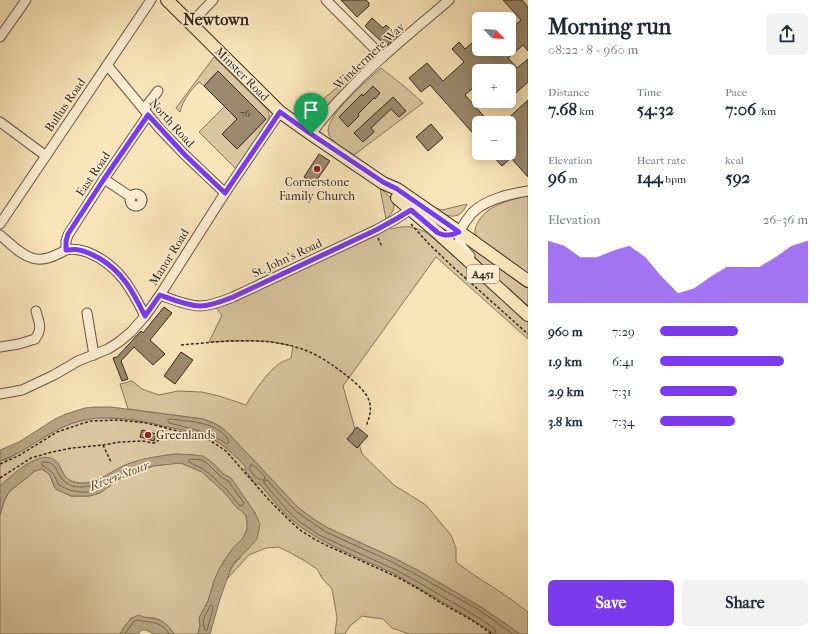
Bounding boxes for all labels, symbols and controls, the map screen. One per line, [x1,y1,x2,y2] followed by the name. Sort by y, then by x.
[183,10,250,29] district label: Newtown
[472,12,516,56] north arrow
[472,12,516,160] map controls
[766,13,808,55] button: share
[548,14,671,40] text: Morning run
[330,19,408,93] street label: Windermere Way
[548,42,638,57] text: 08:22 · 8 × 960 m
[212,44,272,104] street label: Minster Road
[472,64,516,108] button: +
[42,75,88,134] street label: Bullus Road
[548,86,589,99] text: Distance
[637,86,662,99] text: Time
[725,86,747,99] text: Pace
[294,93,328,134] pin
[147,96,198,150] street label: North Road
[300,99,322,121] icon: arrive
[548,99,577,119] text: 7.68
[637,99,674,119] text: 54:32
[725,99,756,119] text: 7:06
[577,105,594,118] text: km
[756,105,776,118] text: /km
[240,108,251,120] house number: 76
[472,116,516,160] button: −
[73,149,113,199] street label: East Road
[548,154,592,167] text: Elevation
[637,154,686,167] text: Heart rate
[725,154,744,167] text: kcal
[312,164,322,174] marker: Cornerstone Family Church
[548,167,566,187] text: 96
[637,167,663,187] text: 144
[725,167,750,187] text: 592
[566,173,578,186] text: m
[663,173,686,186] text: bpm
[279,175,355,203] place label: Cornerstone Family Church
[548,212,601,227] text: Elevation
[763,212,808,227] text: 26–36 m
[146,226,192,288] street label: Manor Road
[250,236,325,280] street label: St. John's Road
[467,265,499,283] road number: A451
[548,324,583,339] text: 960 m
[612,324,635,339] text: 7:29
[548,354,582,369] text: 1.9 km
[612,354,635,369] text: 6:41
[548,384,584,399] text: 2.9 km
[612,384,631,399] text: 7:31
[548,414,583,429] text: 3.8 km
[612,414,634,429] text: 7:34
[156,428,216,442] place label: Greenlands
[143,430,153,440] marker: Greenlands
[86,457,152,494] water label: River Stour
[548,580,674,626] button: Save
[682,580,808,626] button: Share

